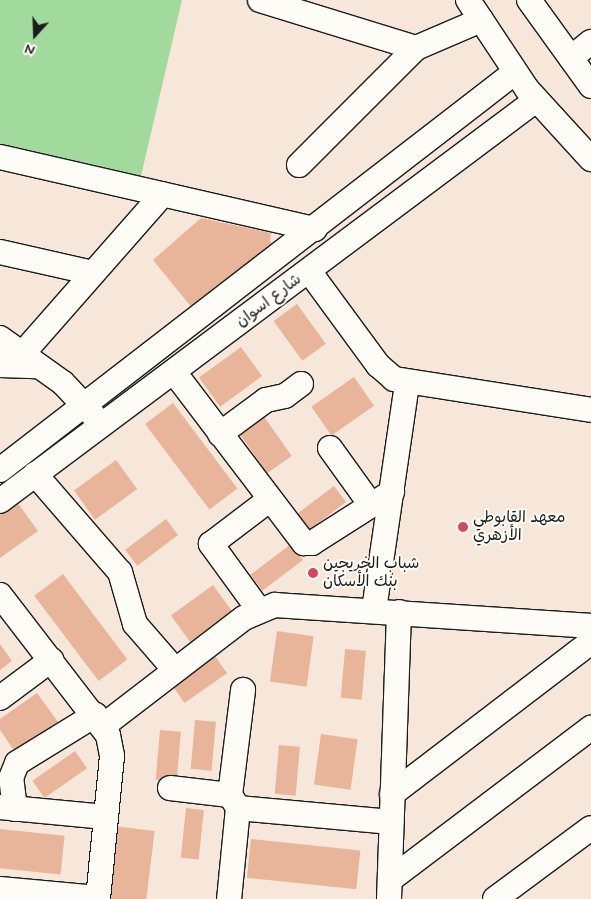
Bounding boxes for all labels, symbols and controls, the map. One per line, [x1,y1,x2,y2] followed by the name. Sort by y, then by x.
[10,10,60,60] north arrow
[22,39,37,59] text: N
[233,270,305,332] street label: شارع اسوان
[473,508,565,546] place label: معهد القابوطي الأزهري
[457,521,469,533] marker: معهد القابوطي الأزهري
[323,554,419,592] place label: شباب الخريجين بنك الأسكان
[307,567,319,579] marker: شباب الخريجين بنك الأسكان

